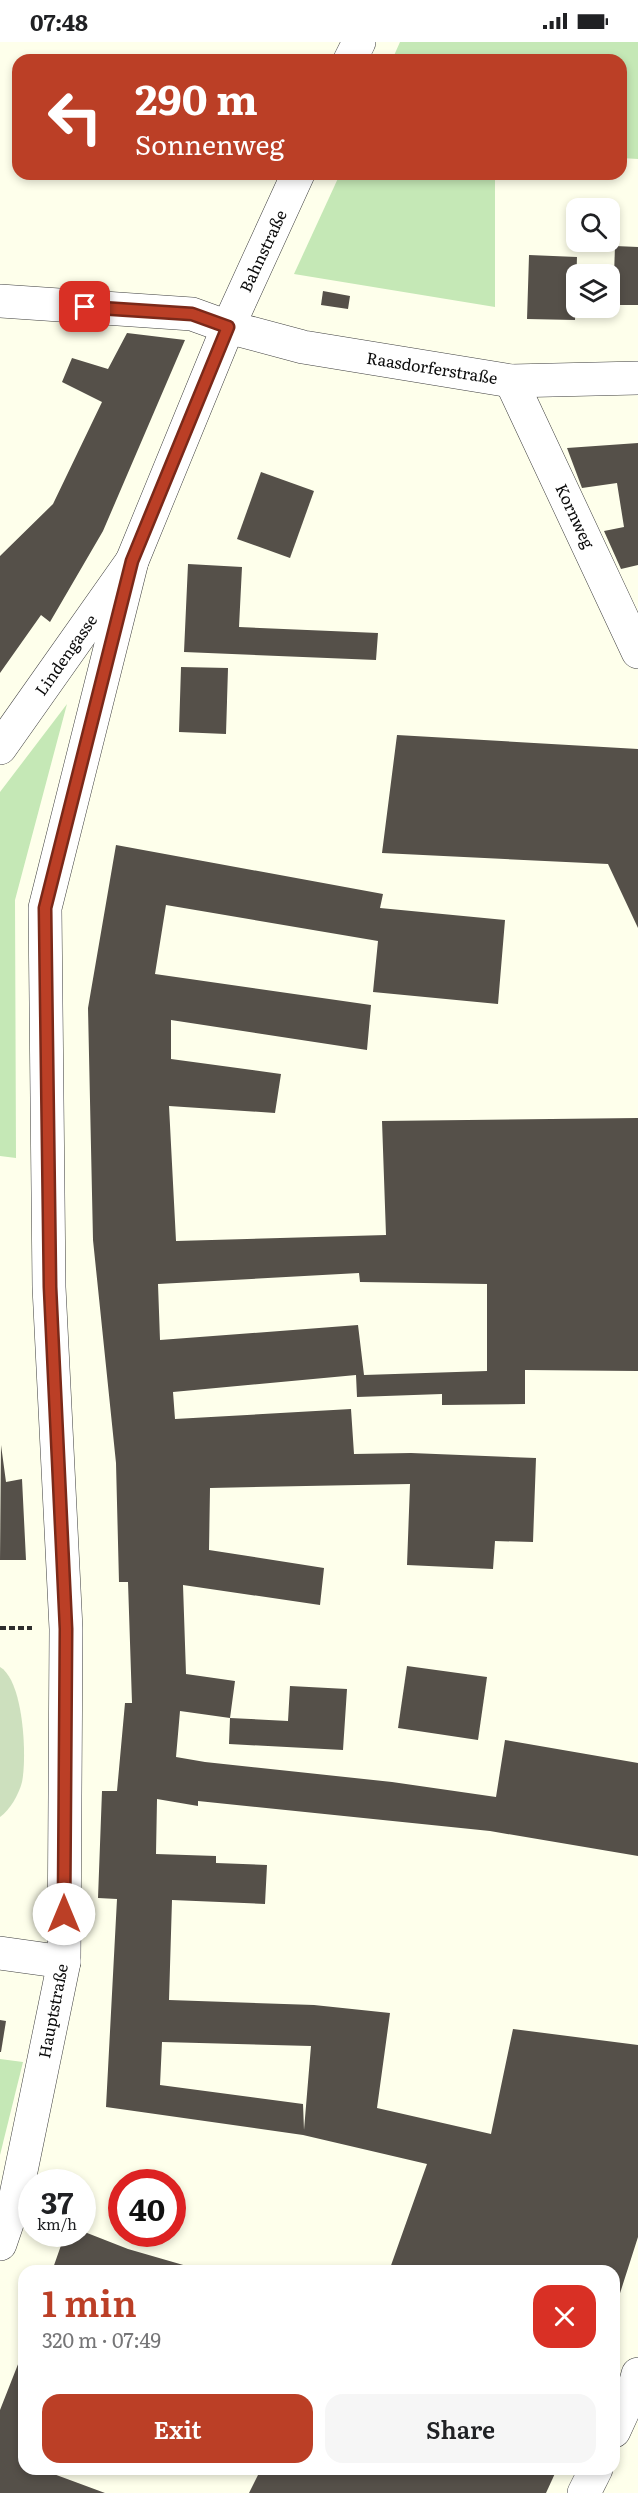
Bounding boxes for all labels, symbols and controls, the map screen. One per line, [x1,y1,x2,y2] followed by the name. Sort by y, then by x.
[30,5,88,38] text: 07:48
[135,66,258,128] text: 290 m
[36,78,114,156] icon: left
[135,123,285,163] text: Sonnenweg
[566,198,620,318] map controls
[566,198,620,252] button: search
[233,205,292,296] street label: Bahnstraße
[566,264,620,318] button: layers
[59,281,110,332] pin
[68,290,101,323] icon: arrive
[365,345,499,389] street label: Raasdorferstraße
[550,479,601,552] street label: Kornweg
[28,609,102,700] street label: Lindengasse
[32,1882,96,1946] position arrow
[31,1961,73,2060] street label: Hauptstraße
[108,2169,186,2247] speed limit sign: 40
[41,2179,73,2223] text: 37
[37,2212,77,2235] text: km/h
[42,2275,137,2328] text: 1 min
[533,2285,596,2348] button: close
[42,2324,161,2354] text: 320 m · 07:49
[42,2394,313,2463] button: Exit
[325,2394,596,2463] button: Share

